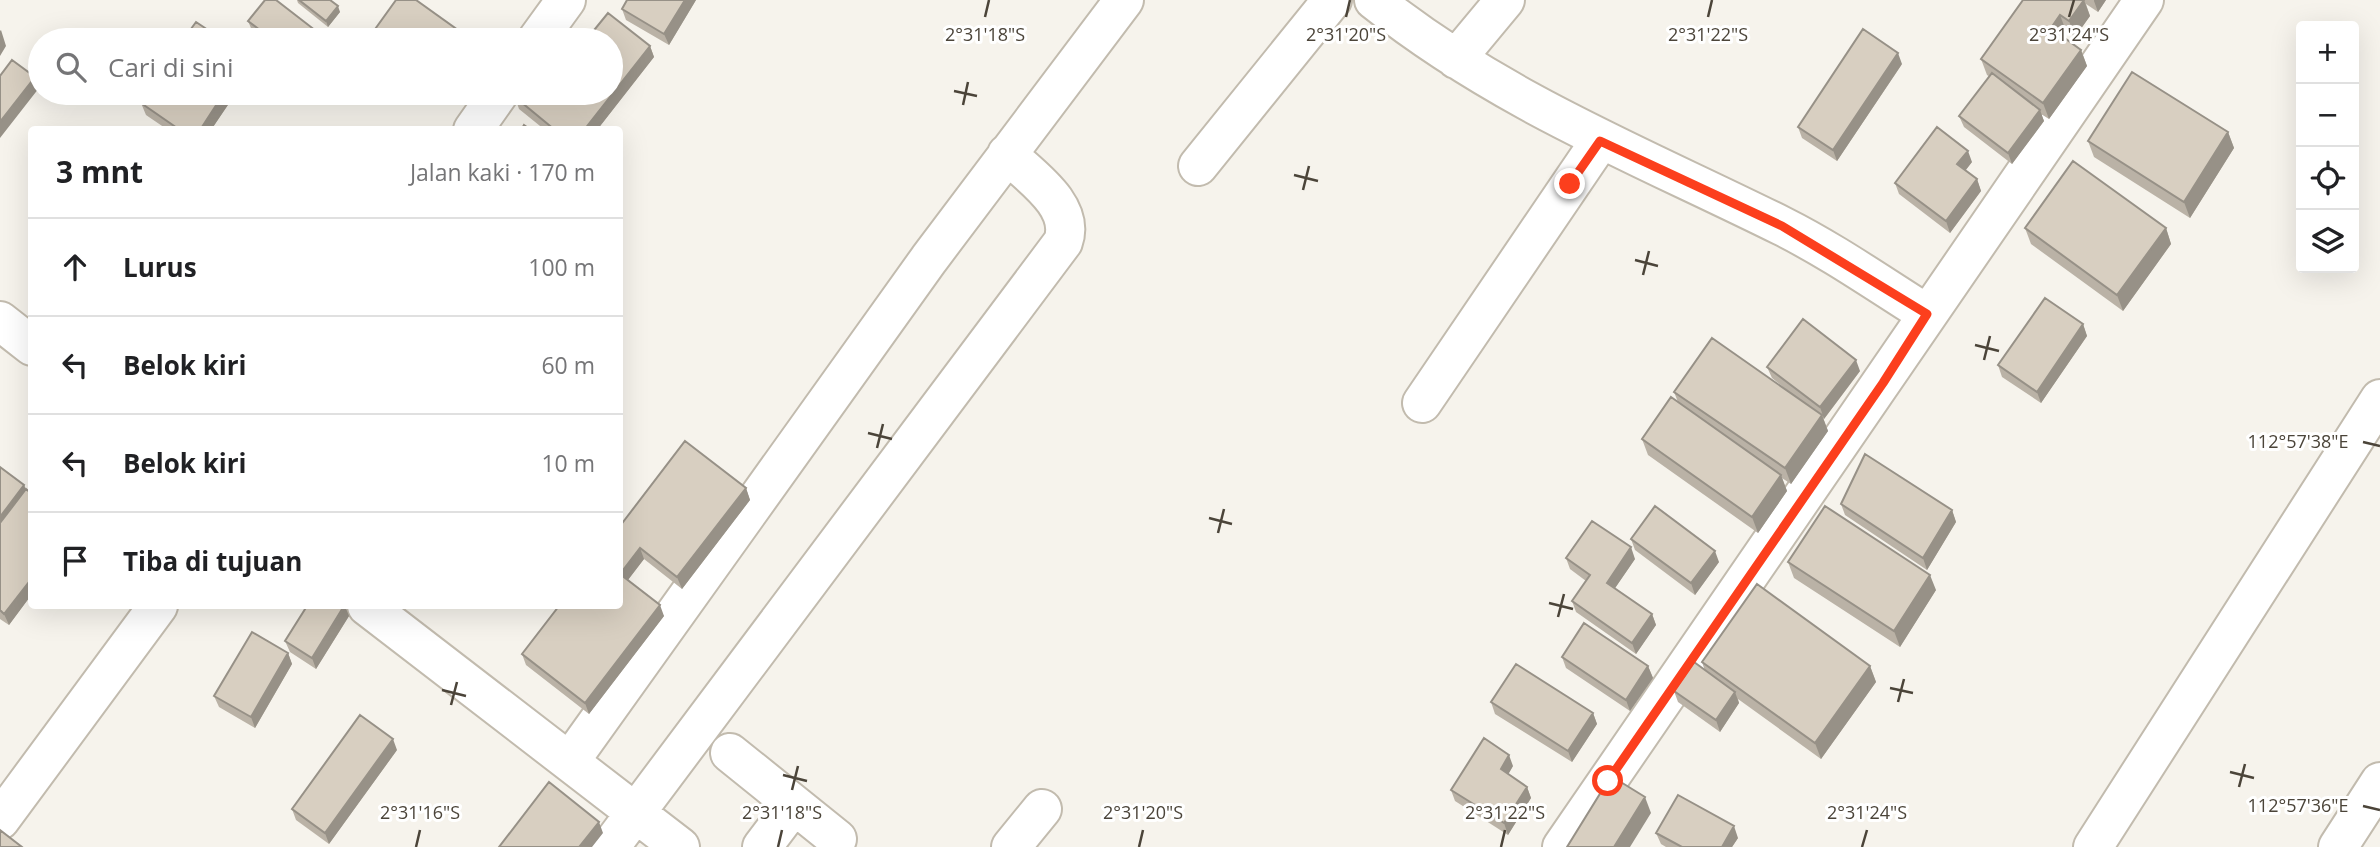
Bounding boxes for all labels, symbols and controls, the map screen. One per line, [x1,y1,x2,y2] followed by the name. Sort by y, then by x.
[2296,21,2359,273] map controls
[2296,21,2359,84] button: +
[945,22,1025,46] text: 2°31'18"S
[1306,22,1386,46] text: 2°31'20"S
[1668,22,1748,46] text: 2°31'22"S
[2029,22,2109,46] text: 2°31'24"S
[28,28,623,105] search box
[52,48,90,86] icon: search
[108,49,233,85] text: Cari di sini
[2296,84,2359,147] button: −
[2296,147,2359,210] button: locate
[56,151,143,192] text: 3 mnt
[410,156,595,188] text: Jalan kaki · 170 m
[1554,168,1585,199] route end
[2296,210,2359,273] button: layers
[56,248,94,286] icon: ahead
[123,249,197,285] text: Lurus
[528,251,595,283] text: 100 m
[56,346,94,384] icon: left
[123,347,247,383] text: Belok kiri
[541,349,595,381] text: 60 m
[2248,429,2348,453] text: 112°57'38"E
[56,444,94,482] icon: left
[123,445,247,481] text: Belok kiri
[541,447,595,479] text: 10 m
[56,542,94,580] icon: arrive
[123,543,302,579] text: Tiba di tujuan
[1592,765,1623,796] route start
[2248,793,2348,817] text: 112°57'36"E
[380,800,460,824] text: 2°31'16"S
[742,800,822,824] text: 2°31'18"S
[1103,800,1183,824] text: 2°31'20"S
[1465,800,1545,824] text: 2°31'22"S
[1827,800,1907,824] text: 2°31'24"S

